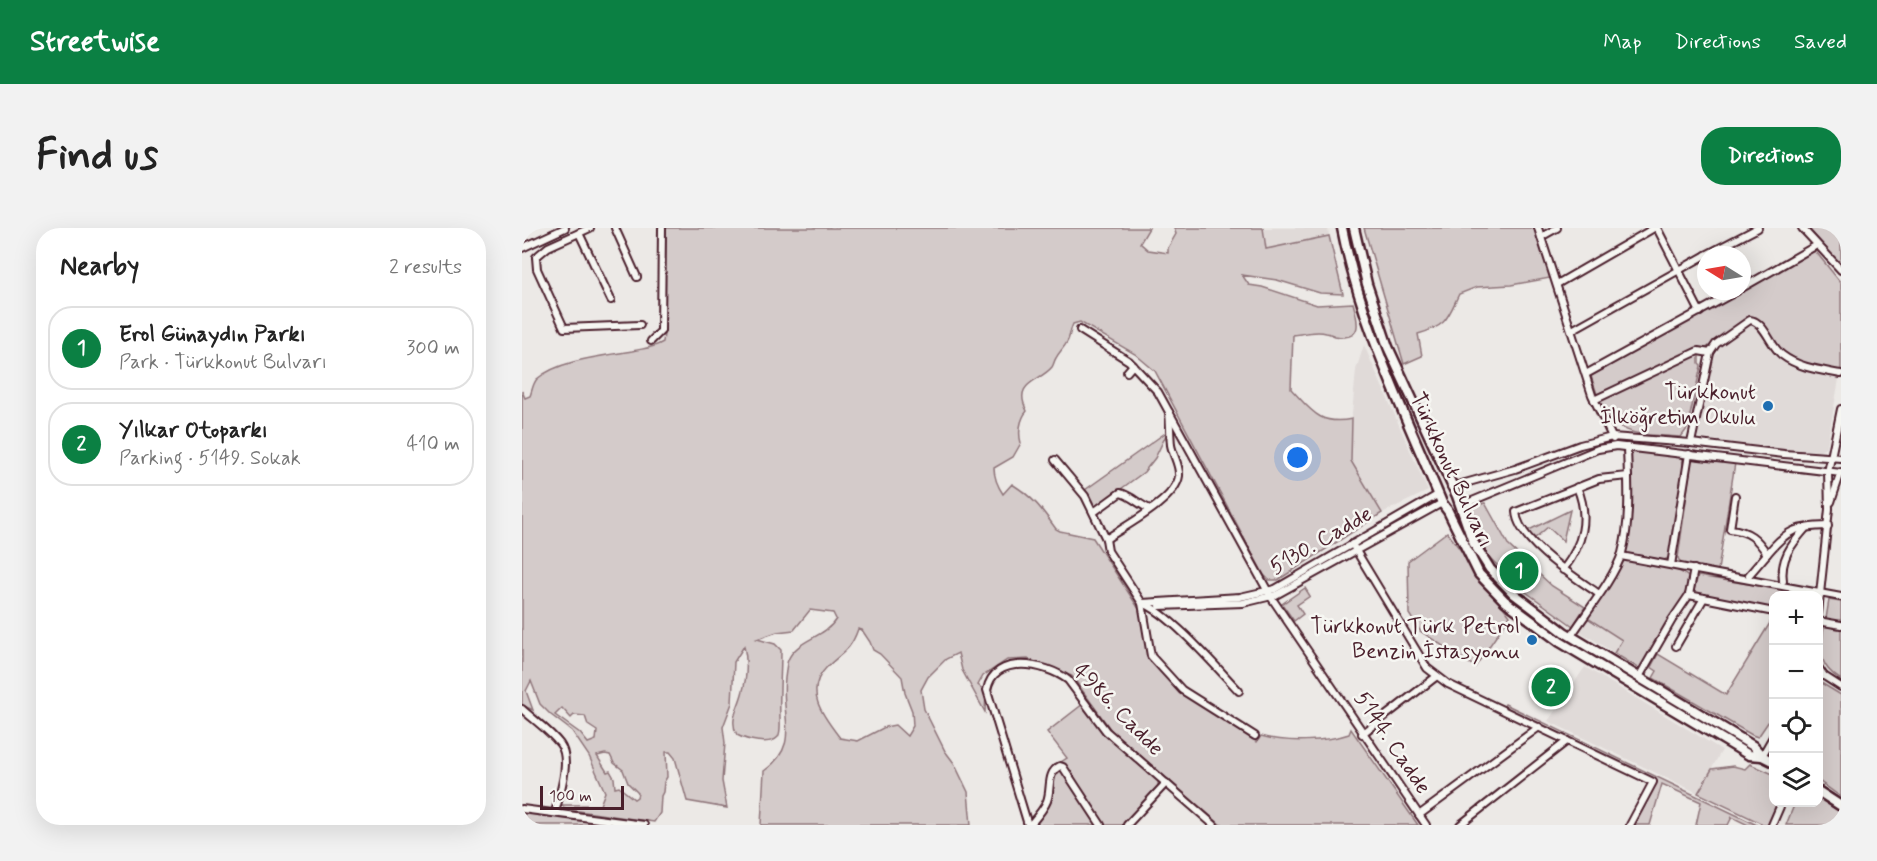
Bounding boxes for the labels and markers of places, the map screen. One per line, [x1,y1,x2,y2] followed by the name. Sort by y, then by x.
[1600,379,1756,433] place label: Türkkonut İlköğretim Okulu
[1761,399,1775,413] marker: Türkkonut İlköğretim Okulu
[1500,548,1538,594] pin: 1
[1310,613,1520,666] place label: Türkkonut Türk Petrol Benzin İstasyonu
[1525,633,1539,647] marker: Türkkonut Türk Petrol Benzin İstasyonu
[1532,664,1570,710] pin: 2

